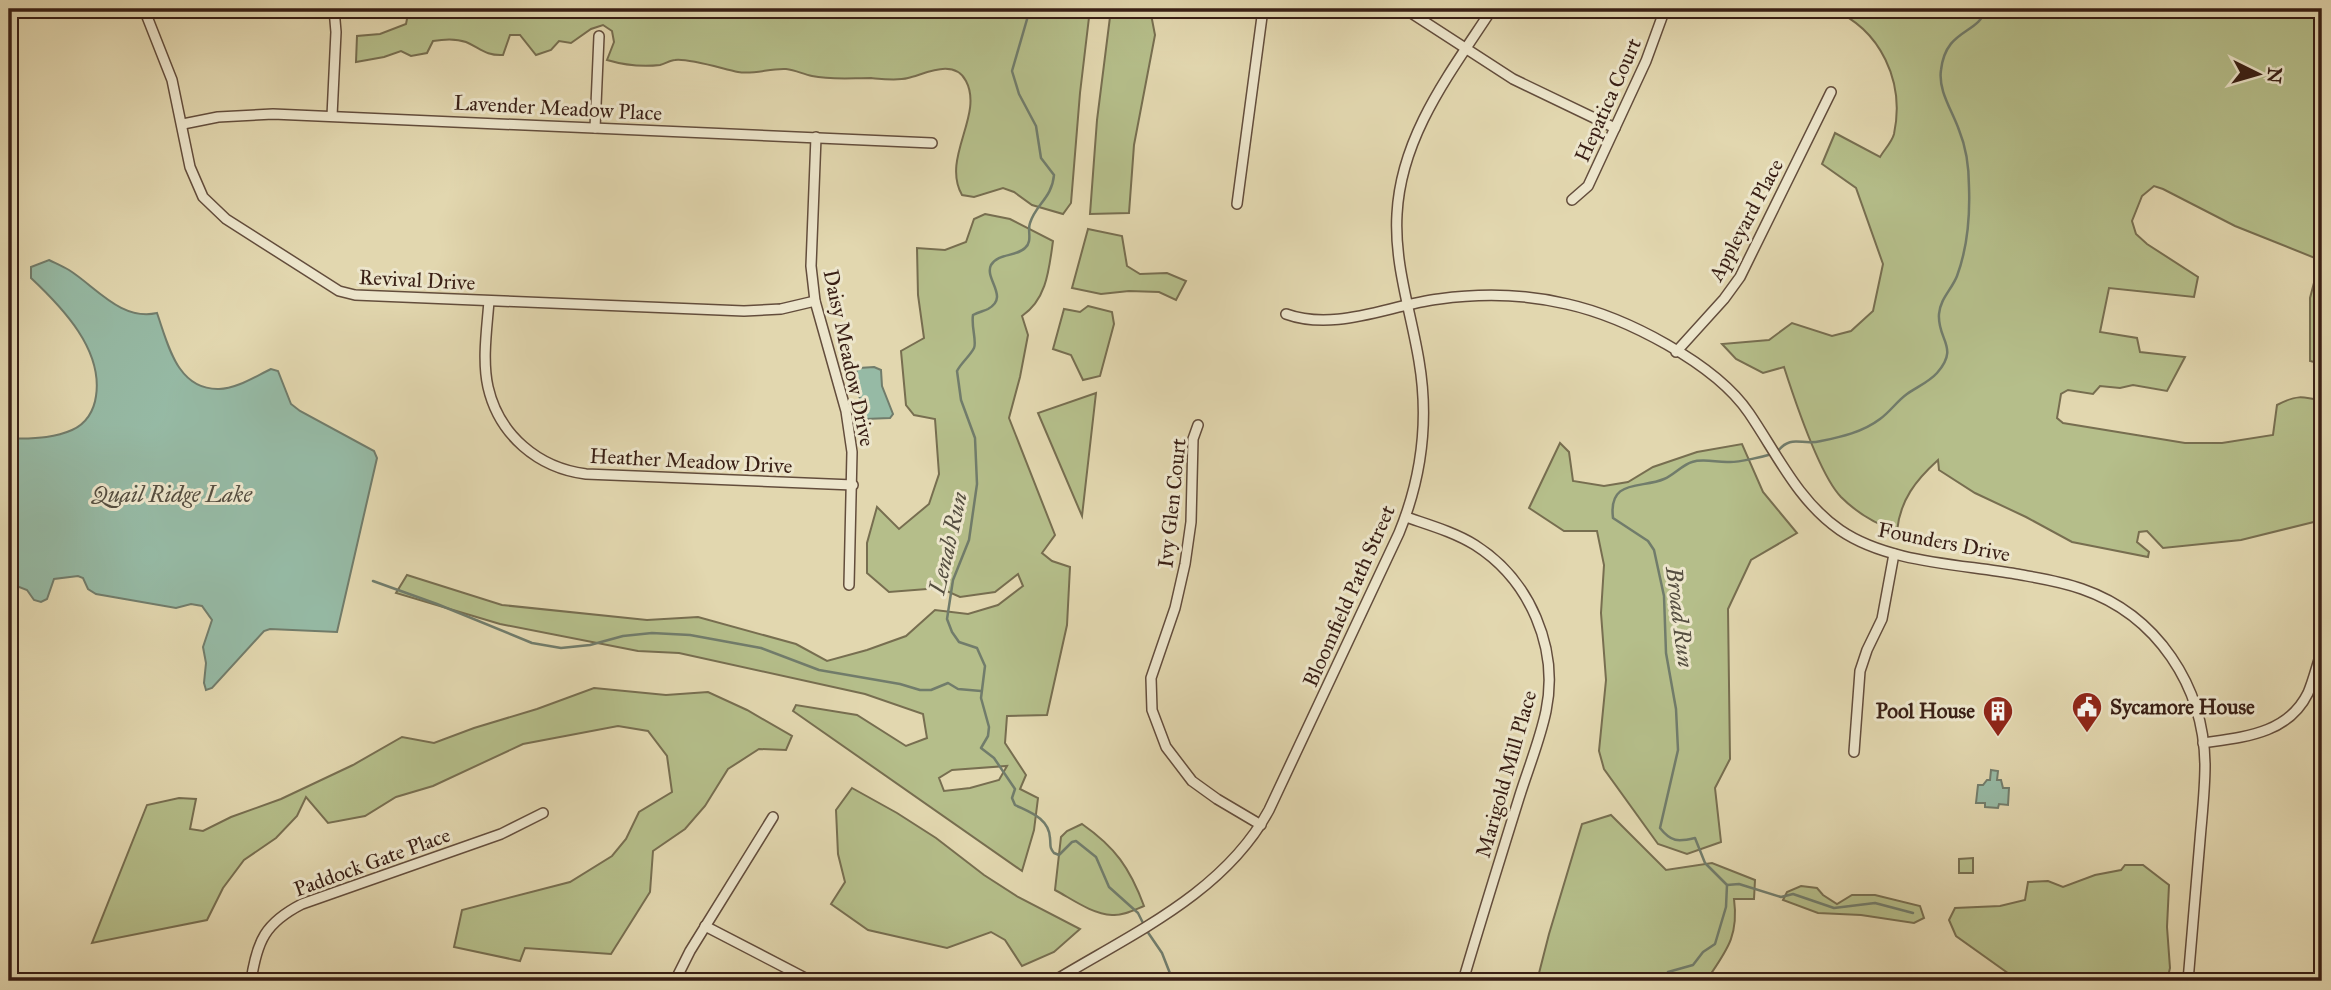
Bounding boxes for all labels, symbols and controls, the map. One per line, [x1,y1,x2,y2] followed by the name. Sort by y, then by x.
[1569,33,1647,166] street label: Hepatica Court
[2222,38,2292,108] north arrow
[2262,66,2287,84] text: N
[453,90,663,126] street label: Lavender Meadow Place
[1702,154,1789,287] street label: Appleyard Place
[358,264,476,296] street label: Revival Drive
[818,267,881,449] street label: Daisy Meadow Drive
[1152,436,1192,569] street label: Ivy Glen Court
[589,443,793,479] street label: Heather Meadow Drive
[91,480,253,508] water label: Quail Ridge Lake
[922,489,973,598] water label: Lenah Run
[1297,500,1401,691] street label: Bloomfield Path Street
[1876,516,2013,568] street label: Founders Drive
[1660,564,1700,669] water label: Broad Run
[1470,687,1542,861] street label: Marigold Mill Place
[2070,690,2104,734] public building icon: Sycamore House
[1981,694,2015,738] building icon: Pool House
[2110,694,2255,720] place label: Sycamore House
[1876,698,1975,724] place label: Pool House
[290,822,454,902] street label: Paddock Gate Place

